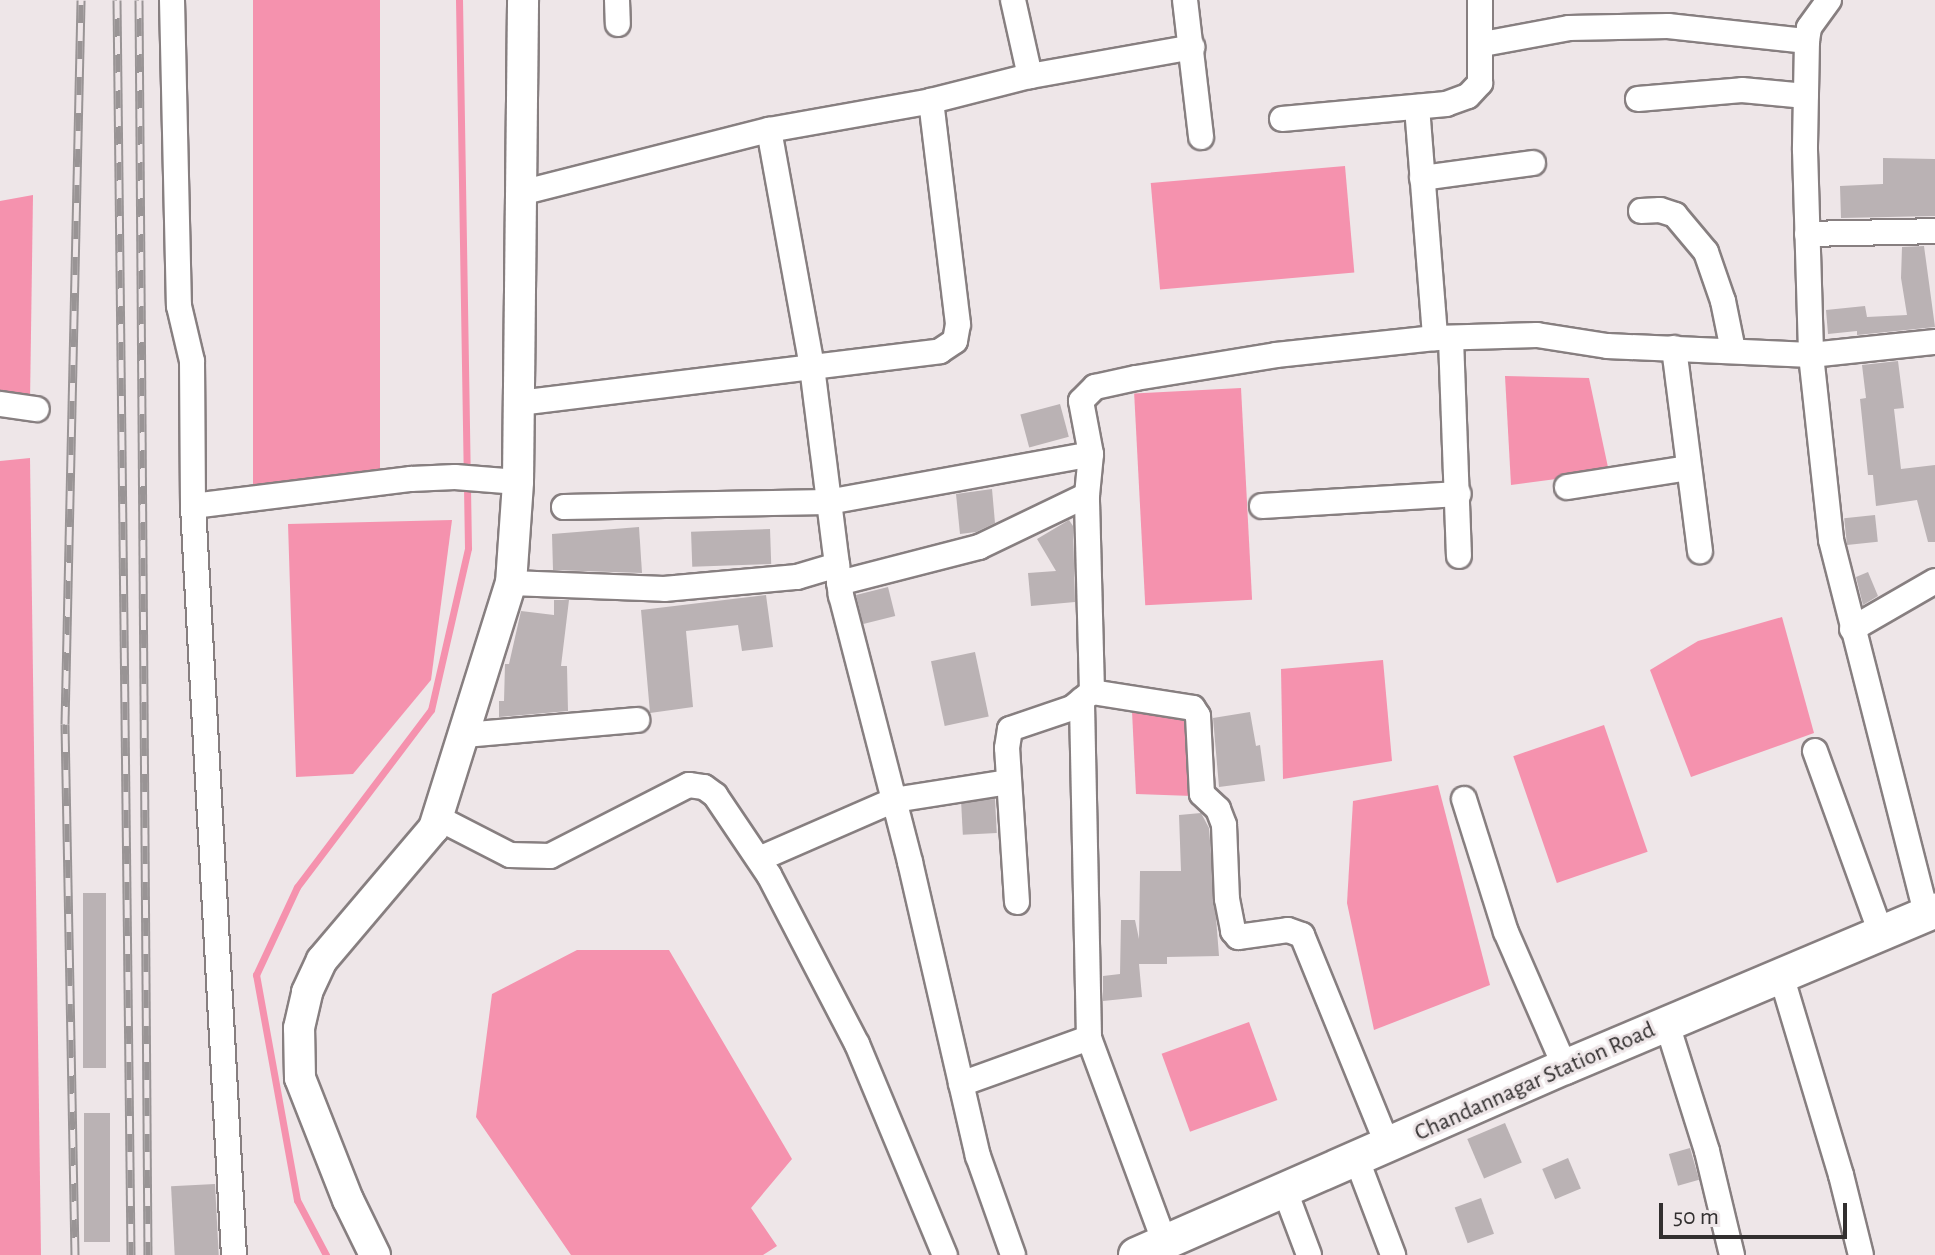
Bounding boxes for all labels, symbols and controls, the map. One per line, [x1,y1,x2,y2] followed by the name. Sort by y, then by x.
[1410,1016,1660,1148] street label: Chandannagar Station Road
[1663,1187,1851,1237] scale bar
[1673,1205,1719,1229] text: 50 m

